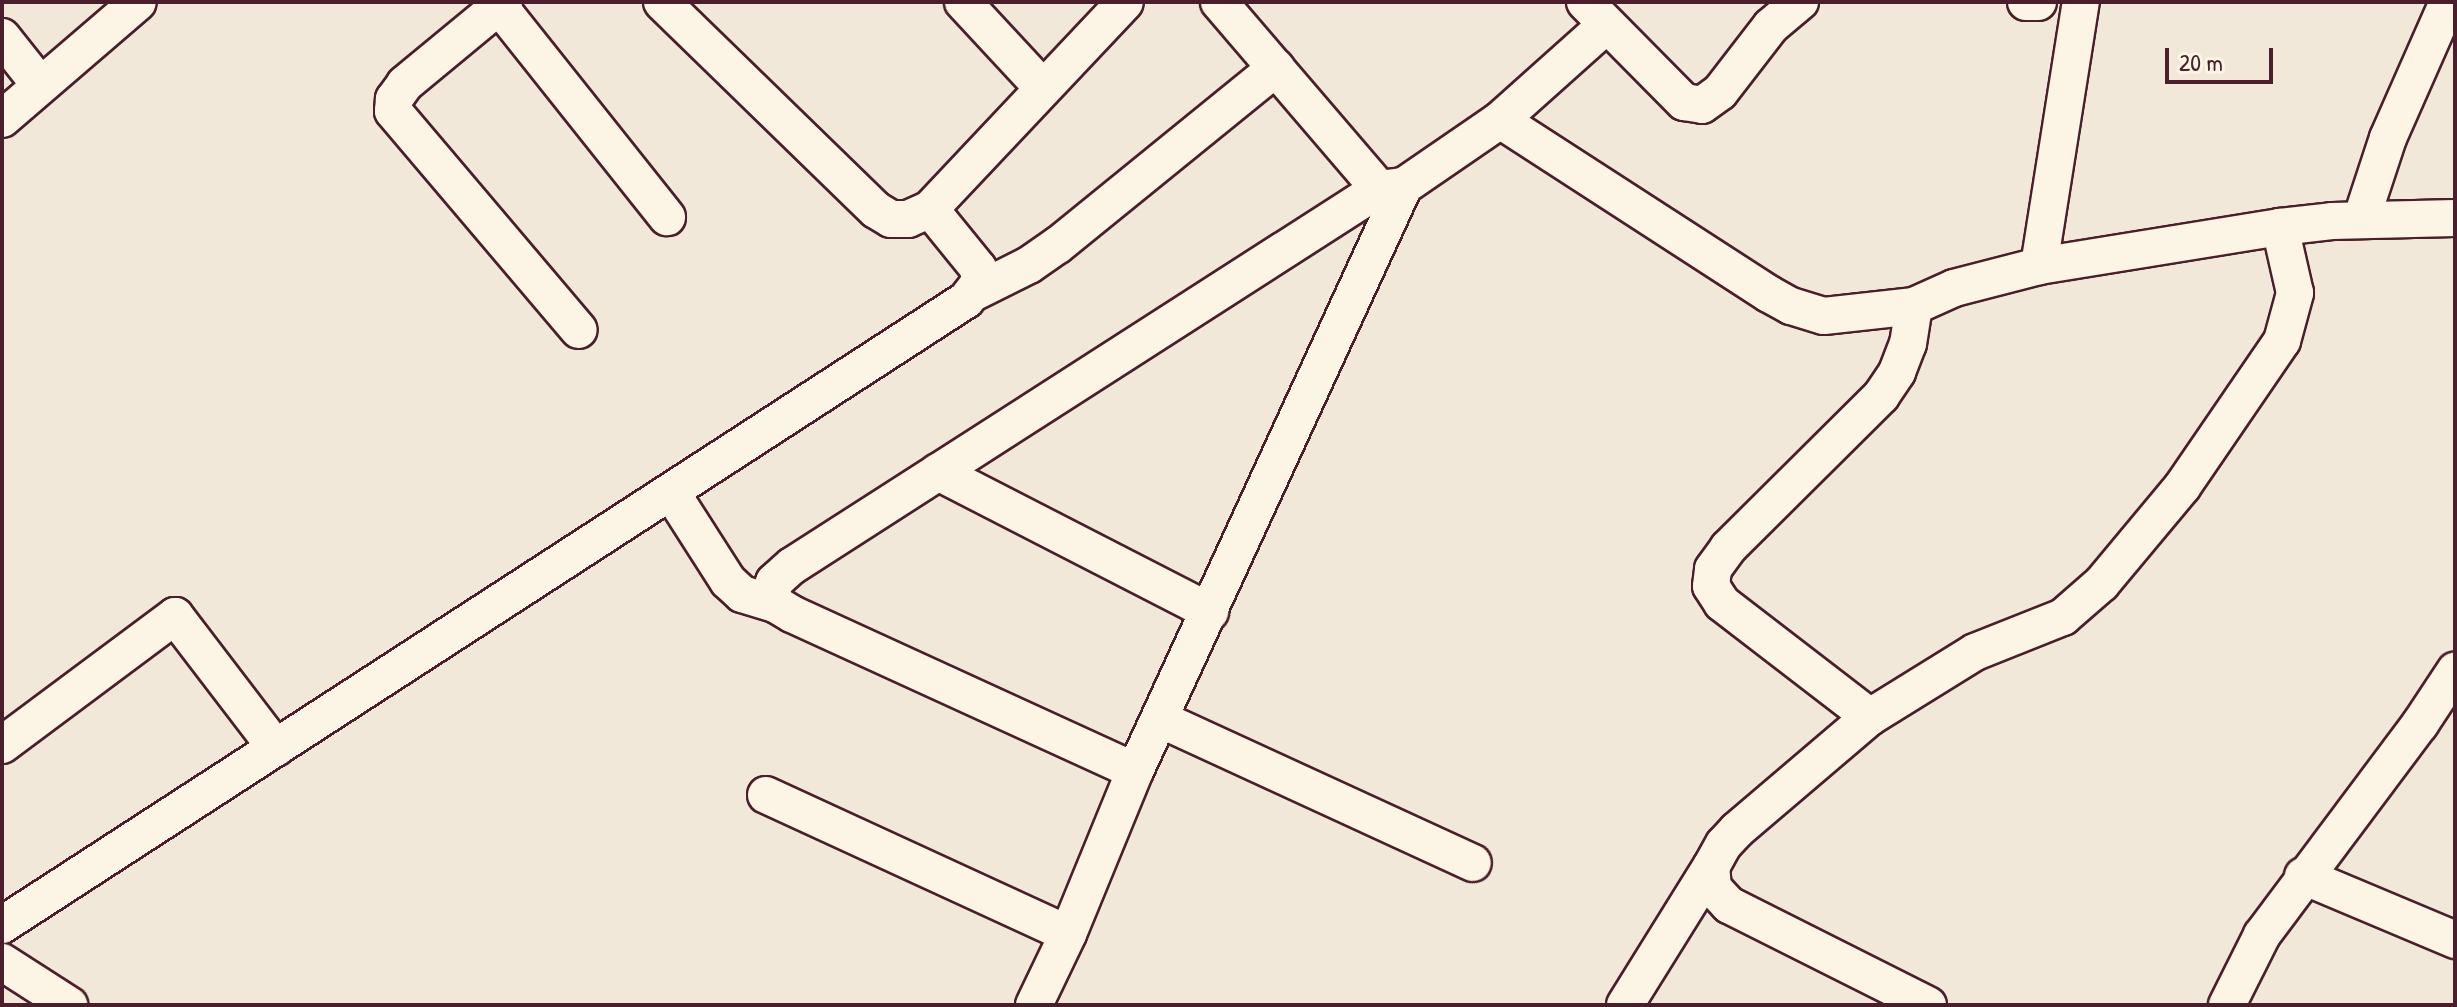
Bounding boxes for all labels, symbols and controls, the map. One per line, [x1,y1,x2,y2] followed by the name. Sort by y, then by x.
[2169,32,2277,82] scale bar
[2179,46,2223,78] text: 20 m

